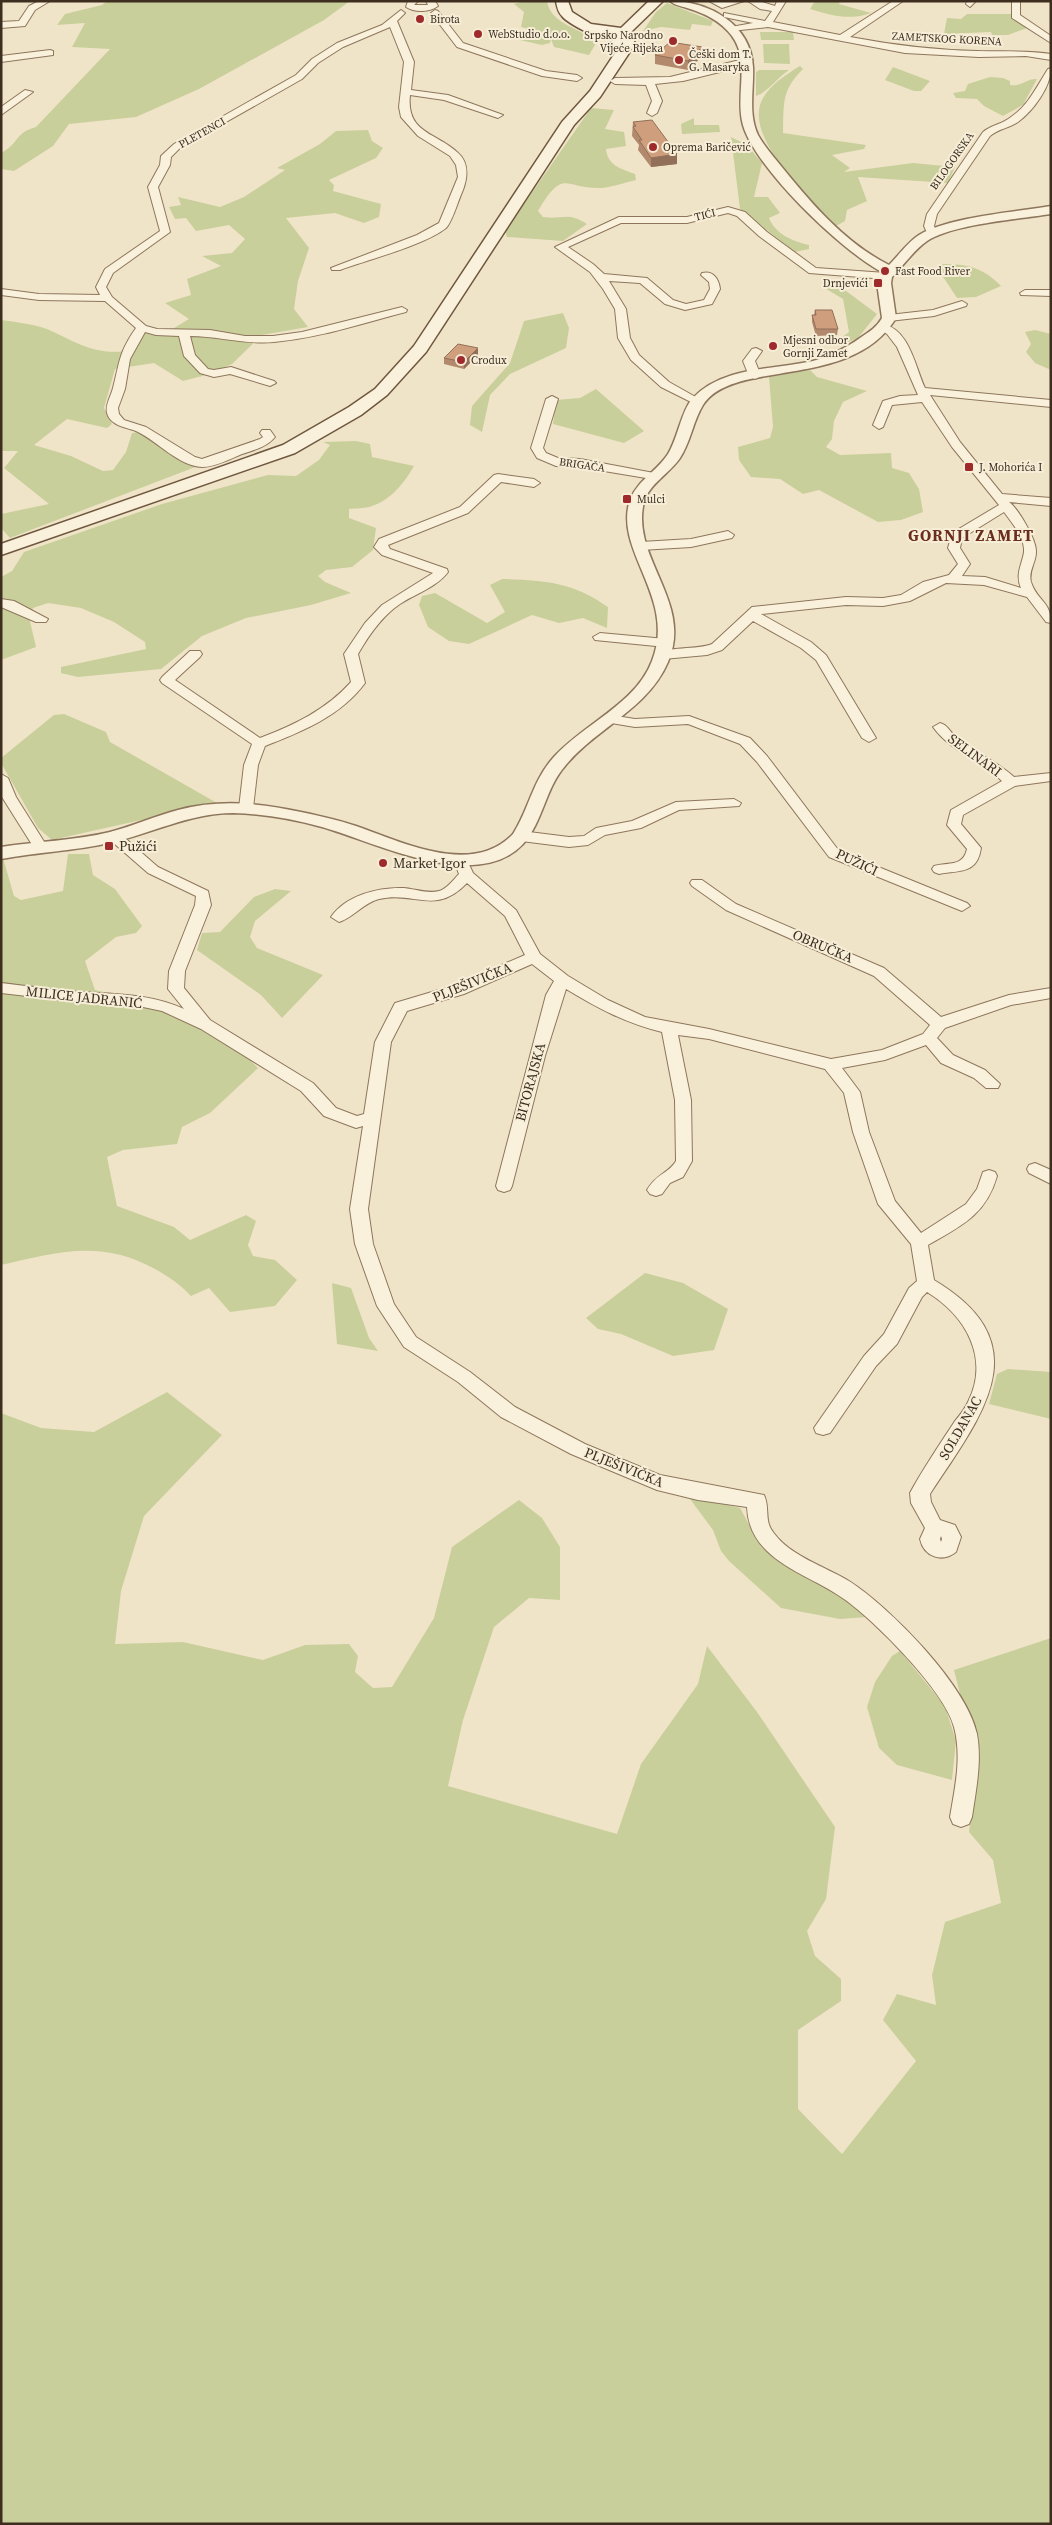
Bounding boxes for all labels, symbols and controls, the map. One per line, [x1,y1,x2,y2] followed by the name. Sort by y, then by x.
[430,12,460,27] place label: Birota
[414,13,426,25] marker: Birota
[488,27,570,42] place label: WebStudio d.o.o.
[472,28,484,40] marker: WebStudio d.o.o.
[584,28,663,56] place label: Srpsko Narodno Vijeće Rijeka
[892,29,1003,49] street label: ZAMETSKOG KORENA
[667,35,679,47] marker: Srpsko Narodno Vijeće Rijeka
[689,47,752,75] place label: Češki dom T. G. Masaryka
[673,54,685,66] marker: Češki dom T. G. Masaryka
[176,114,228,152] street label: PLETENCI
[926,128,978,193] street label: BILOGORSKA
[663,140,752,155] place label: Oprema Baričević
[647,141,659,153] marker: Oprema Baričević
[693,205,717,225] street label: TIĆI
[895,264,970,279] place label: Fast Food River
[879,265,891,277] marker: Fast Food River
[823,276,868,291] place label: Drnjevići
[872,277,884,289] marker: Drnjevići
[783,333,849,361] place label: Mjesni odbor Gornji Zamet
[767,340,779,352] marker: Mjesni odbor Gornji Zamet
[471,353,507,368] place label: Crodux
[455,354,467,366] marker: Crodux
[558,454,607,476] street label: BRIGAČA
[978,460,1042,475] place label: J. Mohorića I
[963,461,975,473] marker: J. Mohorića I
[637,492,665,507] place label: Mulci
[621,493,633,505] marker: Mulci
[908,524,1034,546] district label: GORNJI ZAMET
[944,729,1006,781] street label: SELINARI
[119,836,157,856] place label: Pužići
[103,840,115,852] marker: Pužići
[833,844,881,880] street label: PUŽIĆI
[393,853,466,873] place label: Market Igor
[377,857,389,869] marker: Market Igor
[790,924,857,968] street label: OBRUČKA
[429,957,515,1007] street label: PLJEŠIVIČKA
[25,981,143,1013] street label: MILICE JADRANIĆ
[510,1040,550,1124] street label: BITORAJSKA
[934,1392,986,1463] street label: SOLDANAC
[581,1442,667,1492] street label: PLJEŠIVIČKA

